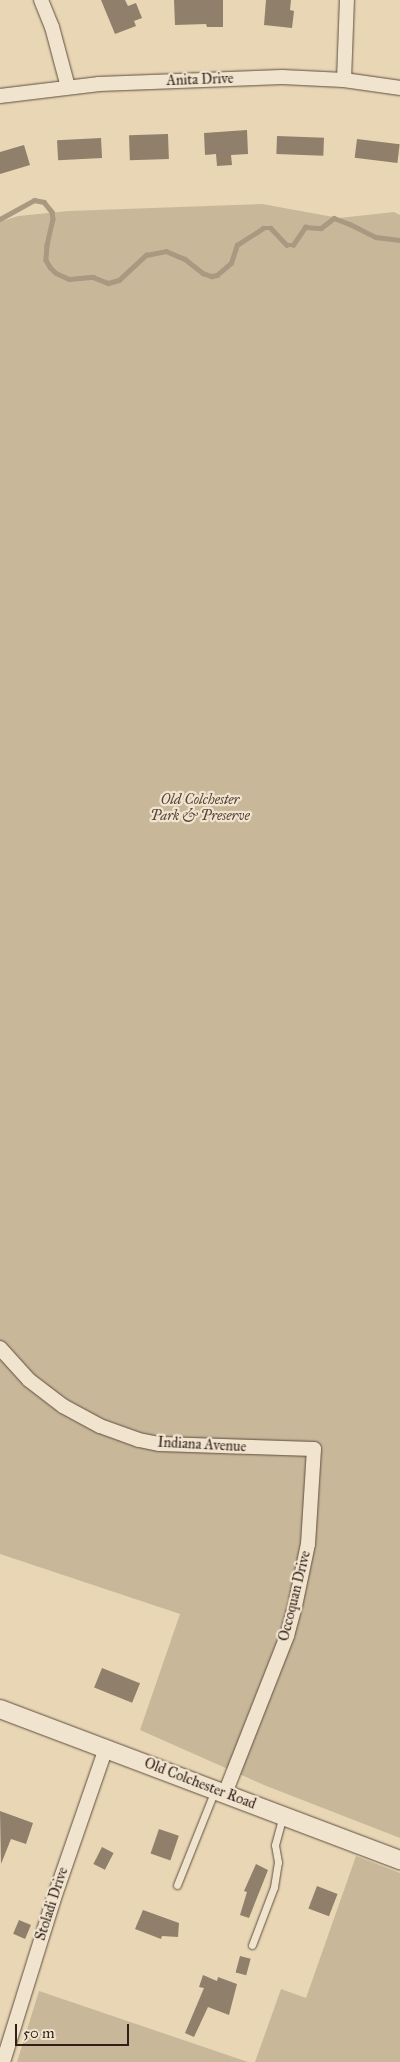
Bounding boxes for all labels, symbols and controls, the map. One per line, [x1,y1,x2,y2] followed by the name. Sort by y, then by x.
[166,70,234,90] street label: Anita Drive
[150,792,250,824] park label: Old Colchester Park & Preserve
[157,1434,247,1456] street label: Indiana Avenue
[276,1549,314,1643] street label: Occoquan Drive
[142,1755,258,1813] street label: Old Colchester Road
[32,1865,72,1943] street label: Stoladi Drive
[18,2014,131,2046] scale bar
[23,2024,55,2042] text: 50 m

